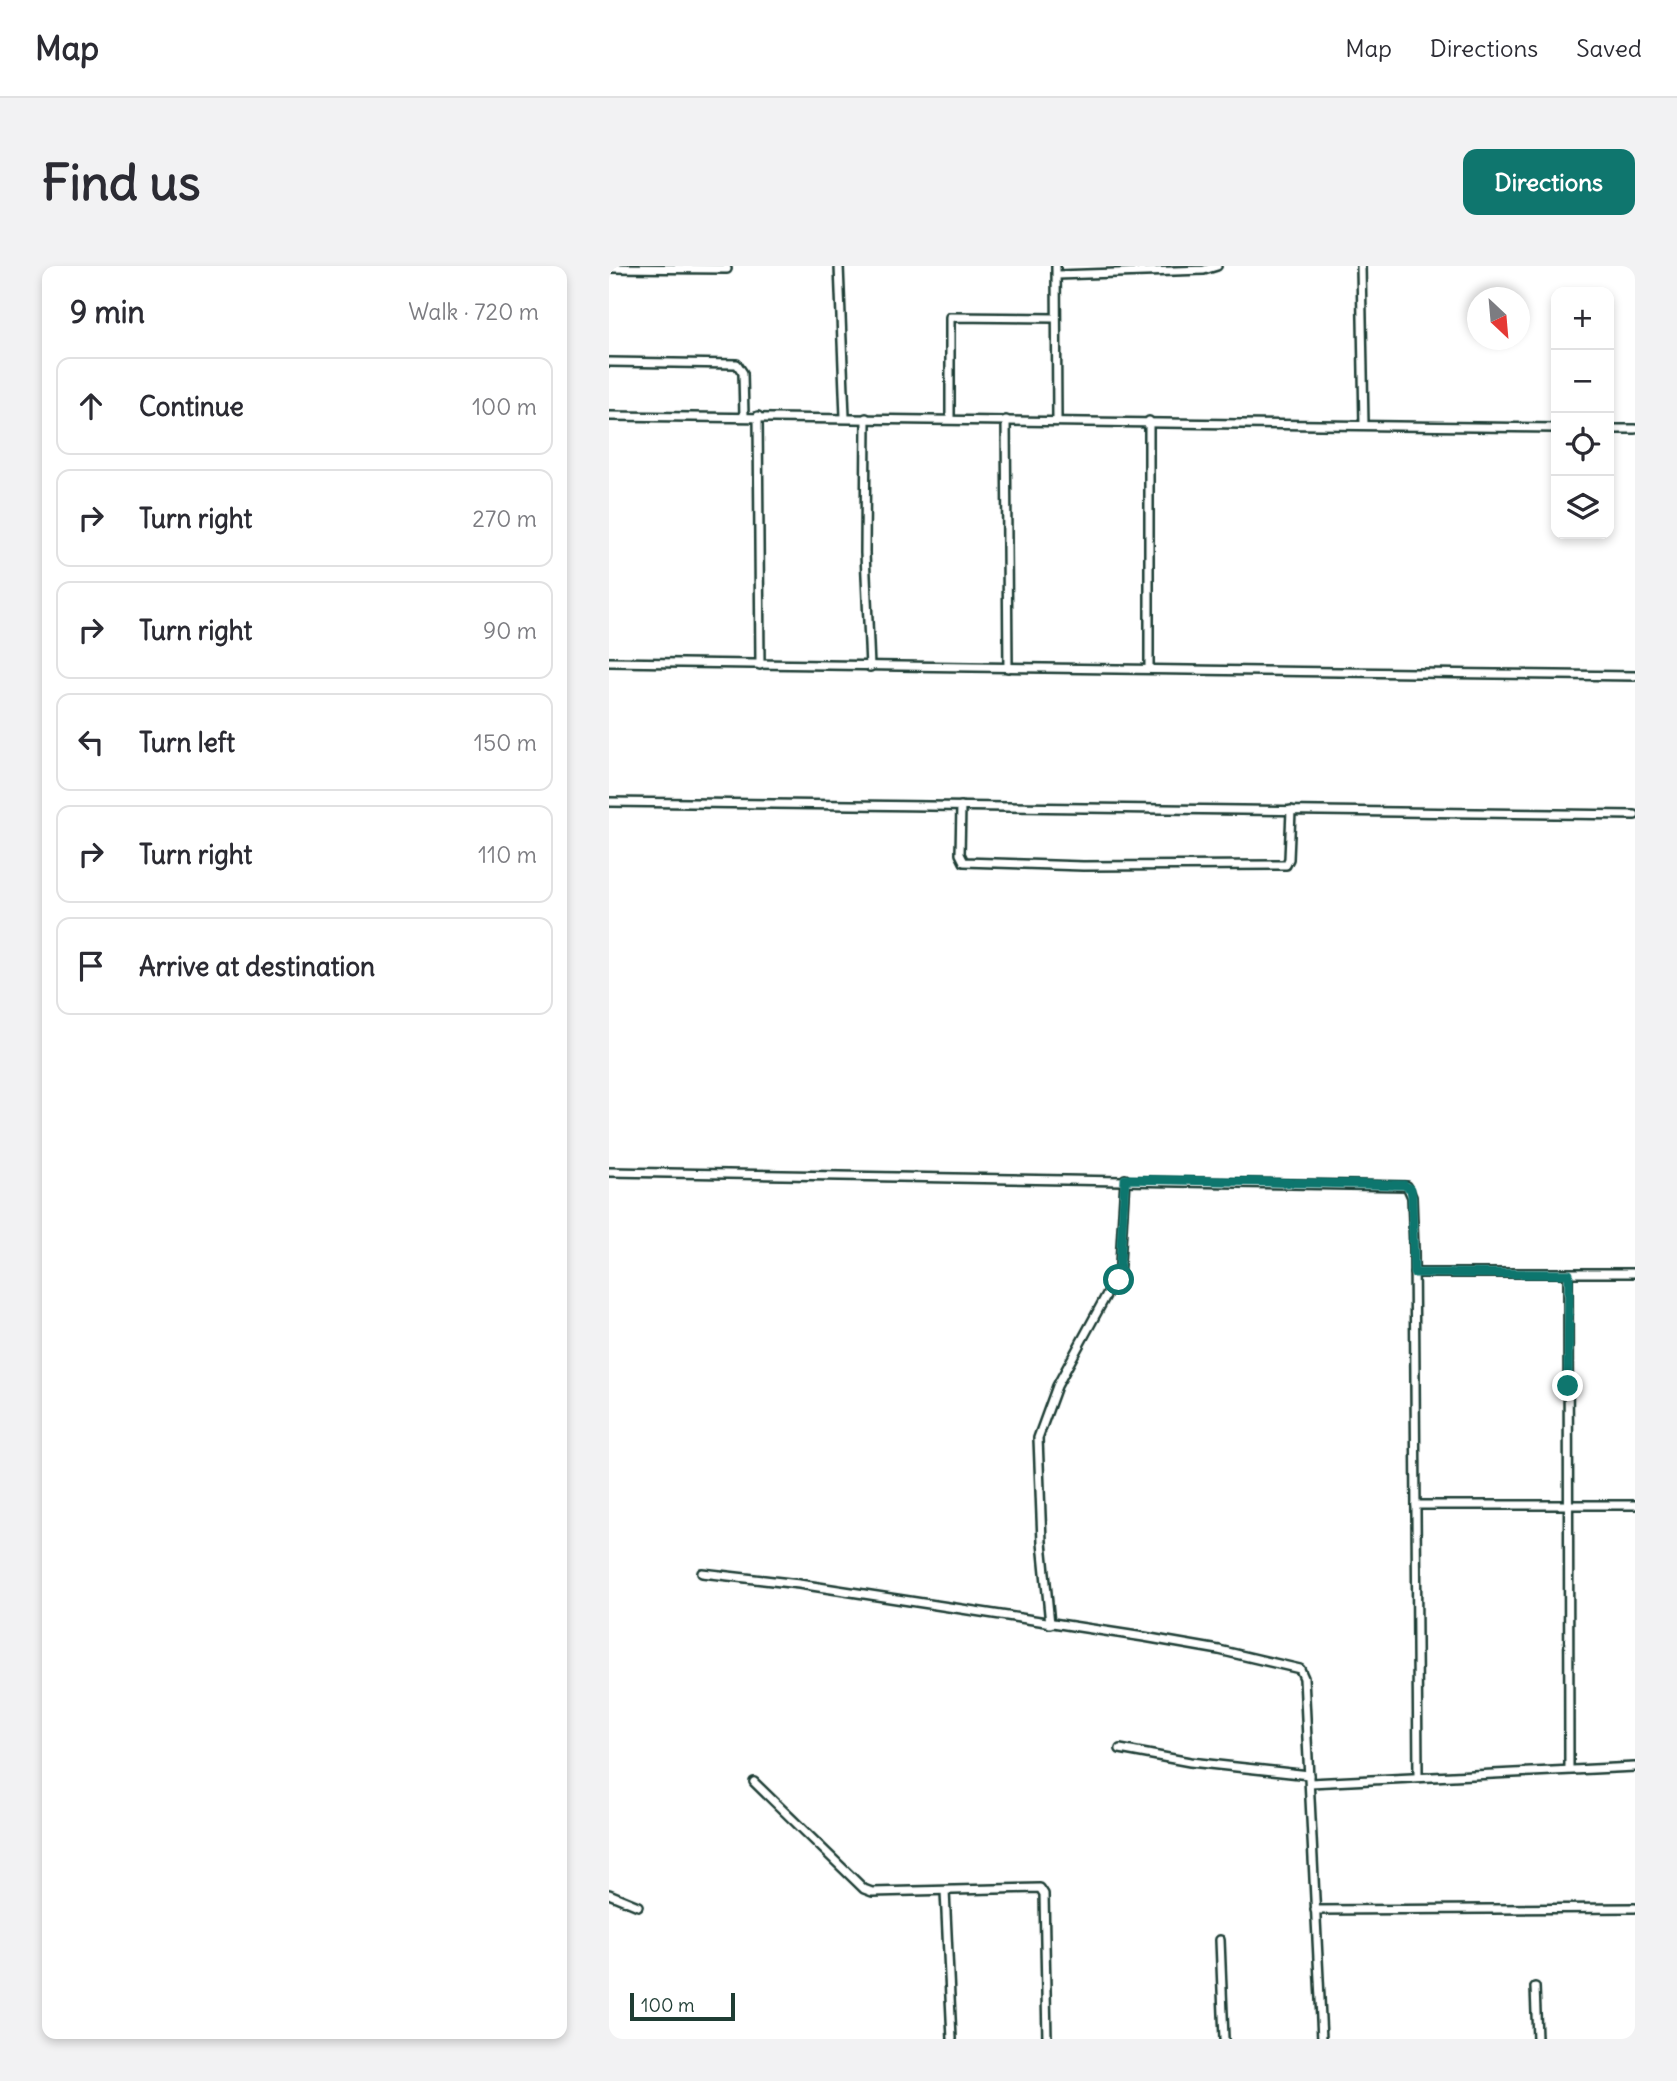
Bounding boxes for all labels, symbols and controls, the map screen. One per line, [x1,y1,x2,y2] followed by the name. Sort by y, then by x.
[35,27,99,69] text: Map
[1345,33,1392,63] text: Map
[1430,33,1538,63] text: Directions
[1576,33,1642,63] text: Saved
[1463,149,1635,215] button: Directions
[42,152,200,213] text: Find us
[1467,287,1530,350] north arrow
[1551,287,1614,539] map controls
[1551,287,1614,350] button: +
[70,293,145,331] text: 9 min
[408,297,539,326] text: Walk · 720 m
[1551,350,1614,413] button: −
[72,387,110,425] icon: ahead
[139,390,244,423] text: Continue
[472,392,537,421] text: 100 m
[1551,413,1614,476] button: locate
[1551,476,1614,539] button: layers
[72,499,110,537] icon: right
[139,502,252,535] text: Turn right
[472,504,537,533] text: 270 m
[72,611,110,649] icon: right
[139,614,252,647] text: Turn right
[483,616,537,645] text: 90 m
[72,723,110,761] icon: left
[139,726,235,759] text: Turn left
[474,728,537,757] text: 150 m
[72,835,110,873] icon: right
[139,838,252,871] text: Turn right
[478,840,537,869] text: 110 m
[72,947,110,985] icon: arrive
[139,950,375,983] text: Arrive at destination
[1103,1264,1134,1295] route start
[1552,1370,1583,1401] route end
[630,1990,735,2022] scale bar
[641,1993,695,2017] text: 100 m

